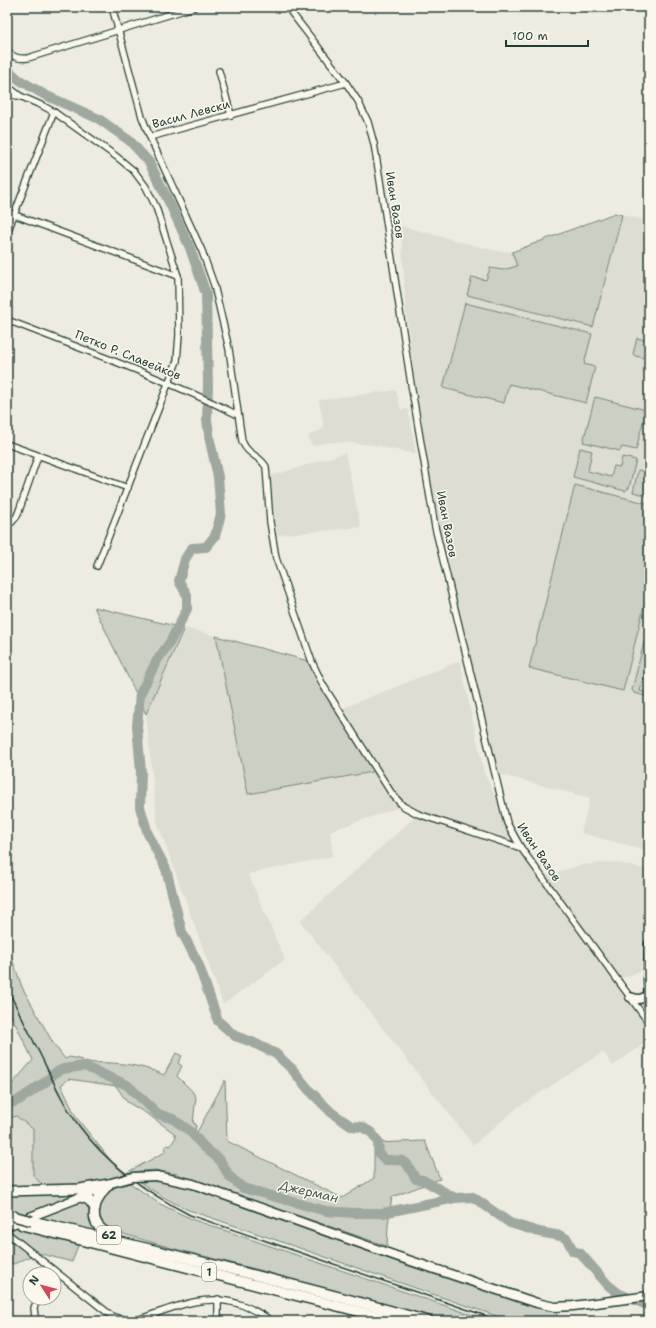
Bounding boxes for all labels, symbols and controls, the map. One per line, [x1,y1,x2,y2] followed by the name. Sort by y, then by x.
[506,22,588,48] scale bar
[512,28,548,44] text: 100 m
[150,96,232,132] street label: Васил Левски
[382,170,408,240] street label: Иван Вазов
[73,326,183,384] street label: Петко Р. Славейков
[433,489,461,559] street label: Иван Вазов
[513,820,565,884] street label: Иван Вазов
[277,1176,340,1207] water label: Джерман
[97,1226,121,1244] road number: 62
[202,1263,216,1281] road number: 1
[22,1266,62,1306] north arrow
[26,1272,43,1288] text: N

